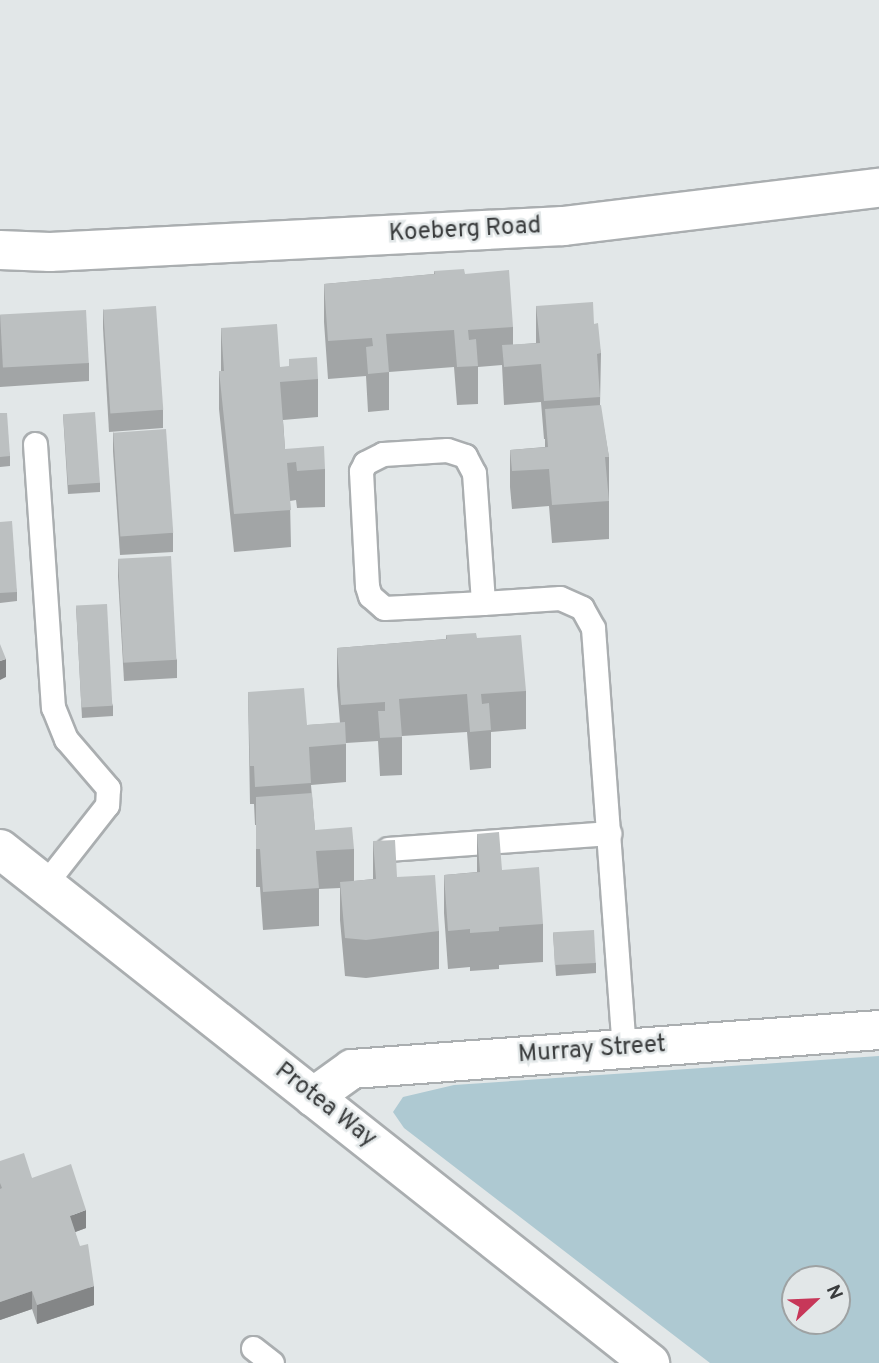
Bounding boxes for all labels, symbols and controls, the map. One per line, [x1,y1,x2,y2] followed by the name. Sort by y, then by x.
[388,213,542,249] street label: Koeberg Road
[517,1031,667,1071] street label: Murray Street
[268,1057,382,1155] street label: Protea Way
[781,1265,851,1335] north arrow
[820,1282,847,1304] text: N

